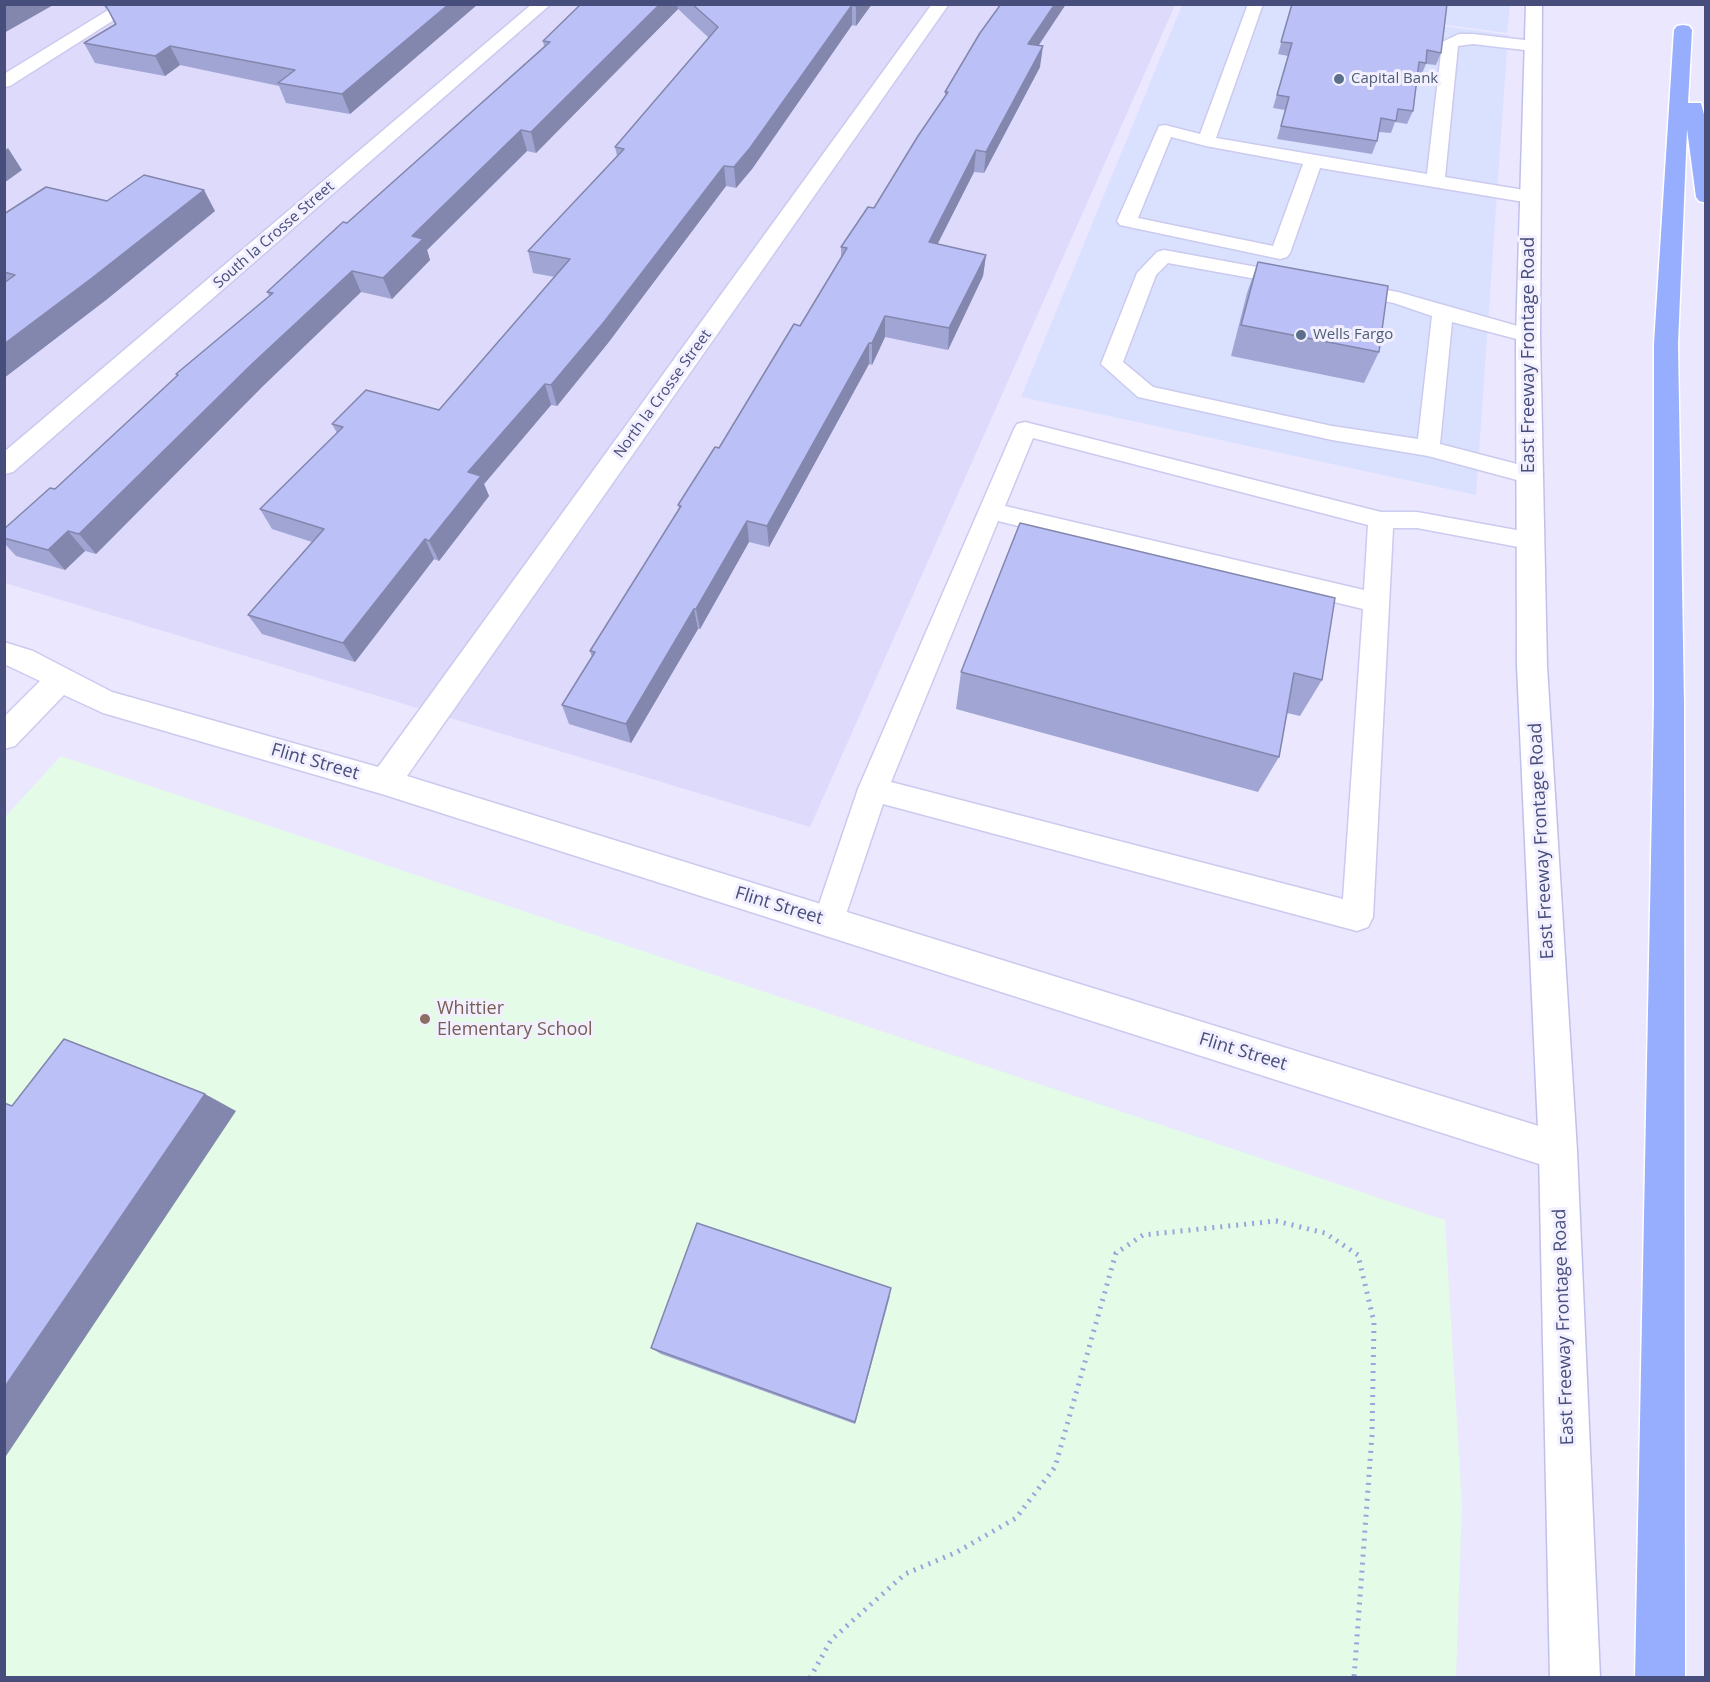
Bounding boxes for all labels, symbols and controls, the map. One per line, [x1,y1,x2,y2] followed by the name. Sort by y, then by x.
[1351,70,1438,88] place label: Capital Bank
[1332,72,1346,86] marker: Capital Bank
[210,178,338,292] street label: South la Crosse Street
[1518,237,1540,473] street label: East Freeway Frontage Road
[610,326,716,462] street label: North la Crosse Street
[1313,326,1393,344] place label: Wells Fargo
[1294,328,1308,342] marker: Wells Fargo
[1525,722,1559,960] street label: East Freeway Frontage Road
[268,739,362,785] street label: Flint Street
[732,882,826,930] street label: Flint Street
[437,998,593,1040] place label: Whittier Elementary School
[418,1012,432,1026] marker: Whittier Elementary School
[1196,1028,1290,1076] street label: Flint Street
[1549,1208,1579,1446] street label: East Freeway Frontage Road

